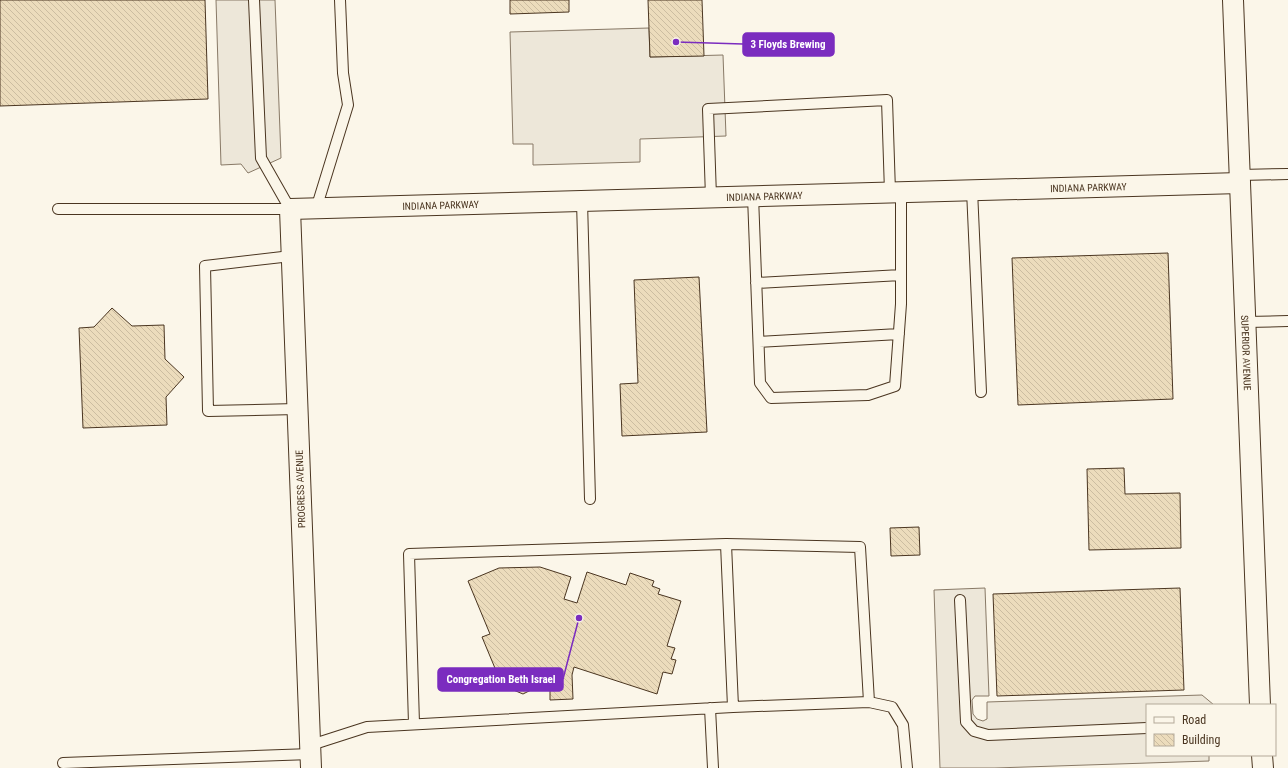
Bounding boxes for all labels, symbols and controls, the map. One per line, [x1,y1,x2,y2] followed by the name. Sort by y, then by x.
[743,33,834,56] callout: 3 Floyds Brewing
[751,38,825,51] text: 3 Floyds Brewing
[1050,181,1128,194] street label: INDIANA PARKWAY
[726,190,804,203] street label: INDIANA PARKWAY
[402,199,480,212] street label: INDIANA PARKWAY
[1239,315,1253,391] street label: SUPERIOR AVENUE
[294,450,307,528] street label: PROGRESS AVENUE
[438,668,563,691] callout: Congregation Beth Israel
[446,673,556,686] text: Congregation Beth Israel
[1146,704,1276,756] legend
[1182,713,1206,727] text: Road
[1182,733,1220,747] text: Building

